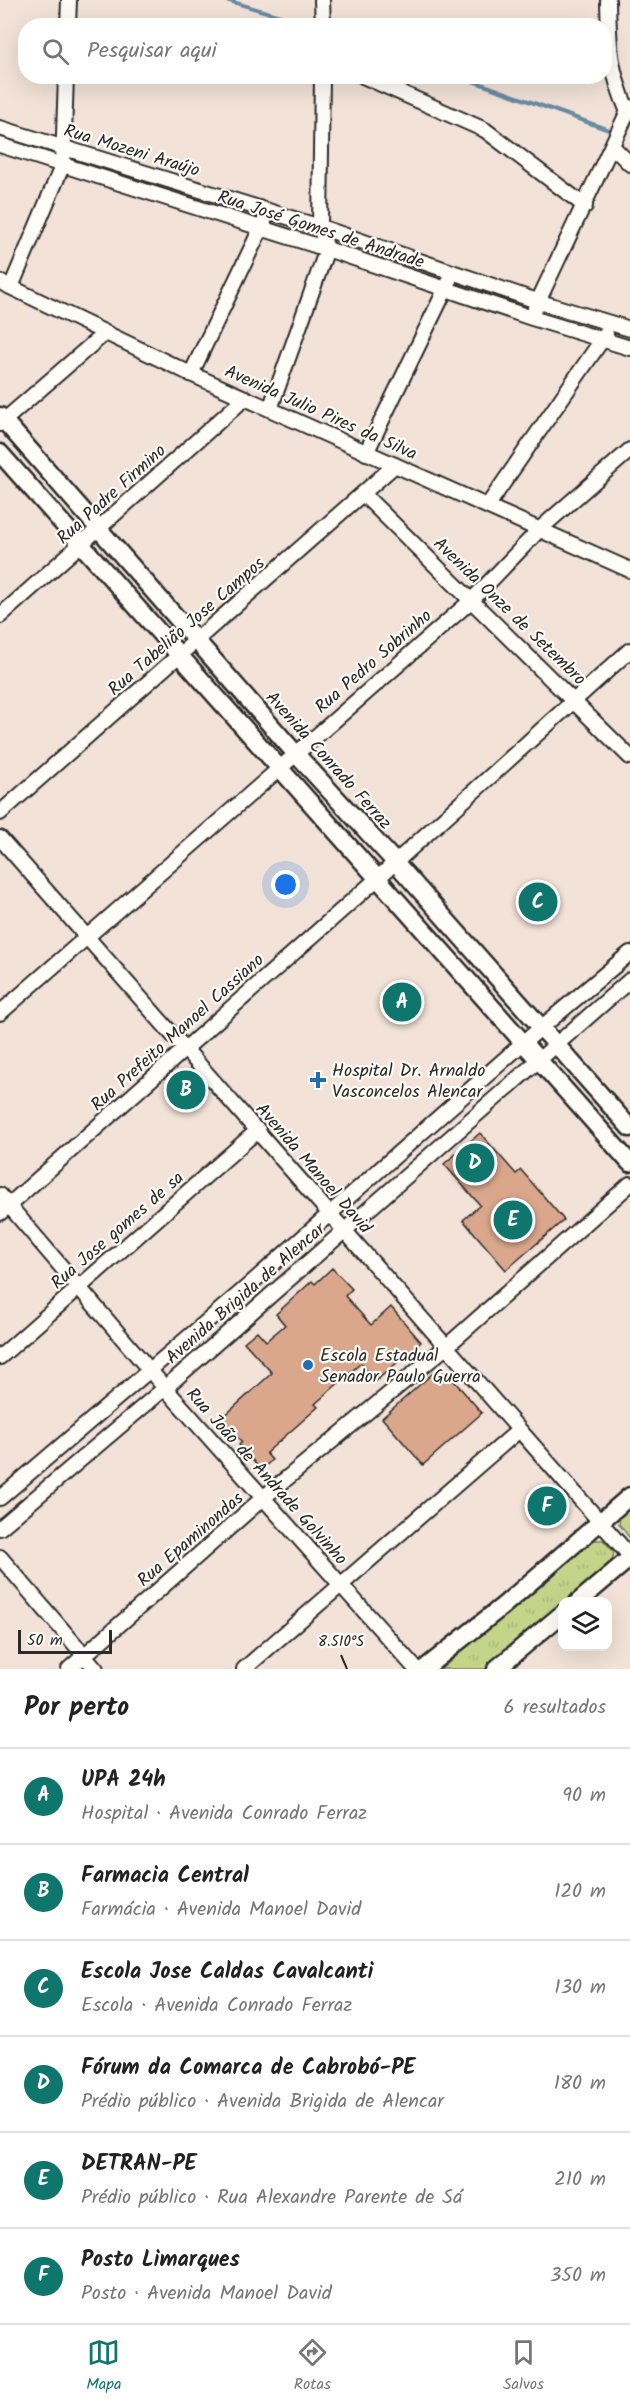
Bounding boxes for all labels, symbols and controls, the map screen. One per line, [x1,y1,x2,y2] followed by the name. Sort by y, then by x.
[18,18,612,84] search box
[87,34,217,69] text: Pesquisar aqui
[39,35,72,68] icon: search
[60,117,203,186] street label: Rua Mozeni Araújo
[213,183,428,278] street label: Rua José Gomes de Andrade
[219,358,421,469] street label: Avenida Julio Pires da Silva
[51,438,173,553] street label: Rua Padre Firmino
[426,531,592,693] street label: Avenida Onze de Setembro
[102,550,272,704] street label: Rua Tabelião Jose Campos
[309,603,439,722] street label: Rua Pedro Sobrinho
[257,685,398,837] street label: Avenida Conrado Ferraz
[271,870,300,899] your location
[518,880,558,924] pin: C
[85,947,271,1119] street label: Rua Prefeito Manoel Cassiano
[382,980,422,1024] pin: A
[332,1057,485,1107] place label: Hospital Dr. Arnaldo Vasconcelos Alencar
[166,1068,206,1112] pin: B
[309,1071,327,1089] marker: Hospital Dr. Arnaldo Vasconcelos Alencar
[247,1097,379,1242] street label: Avenida Manoel David
[456,1140,494,1186] pin: D
[45,1165,191,1297] street label: Rua Jose gomes de sa
[494,1198,532,1242] pin: E
[159,1216,333,1372] street label: Avenida Brigida de Alencar
[320,1342,481,1392] place label: Escola Estadual Senador Paulo Guerra
[301,1358,315,1372] marker: Escola Estadual Senador Paulo Guerra
[178,1382,354,1572] street label: Rua João de Andrade Golvinho
[528,1484,566,1528] pin: F
[131,1485,251,1595] street label: Rua Epaminondas
[558,1597,612,1651] map controls
[558,1597,612,1651] button: layers
[18,1627,112,1654] scale bar
[27,1628,63,1653] text: 50 m
[318,1630,364,1654] text: 8.510°S
[24,1687,129,1729] text: Por perto
[504,1692,606,1724] text: 6 resultados
[81,1763,166,1798] text: UPA 24h
[37,1780,50,1812] text: A
[562,1780,606,1812] text: 90 m
[81,1798,367,1830] text: Hospital · Avenida Conrado Ferraz
[81,1859,249,1894] text: Farmacia Central
[37,1876,50,1908] text: B
[554,1876,606,1908] text: 120 m
[81,1894,361,1926] text: Farmácia · Avenida Manoel David
[81,1955,373,1990] text: Escola Jose Caldas Cavalcanti
[37,1972,50,2004] text: C
[554,1972,606,2004] text: 130 m
[81,1990,352,2022] text: Escola · Avenida Conrado Ferraz
[81,2051,415,2086] text: Fórum da Comarca de Cabrobó-PE
[37,2068,50,2100] text: D
[554,2068,606,2100] text: 180 m
[81,2086,444,2118] text: Prédio público · Avenida Brigida de Alencar
[81,2147,197,2182] text: DETRAN-PE
[38,2164,49,2196] text: E
[554,2164,606,2196] text: 210 m
[81,2182,462,2214] text: Prédio público · Rua Alexandre Parente de Sá
[81,2243,240,2278] text: Posto Limarques
[38,2260,49,2292] text: F
[550,2260,606,2292] text: 350 m
[81,2278,332,2310] text: Posto · Avenida Manoel David
[86,2336,121,2397] tab: Mapa
[294,2336,331,2397] tab: Rotas
[503,2336,544,2397] tab: Salvos

